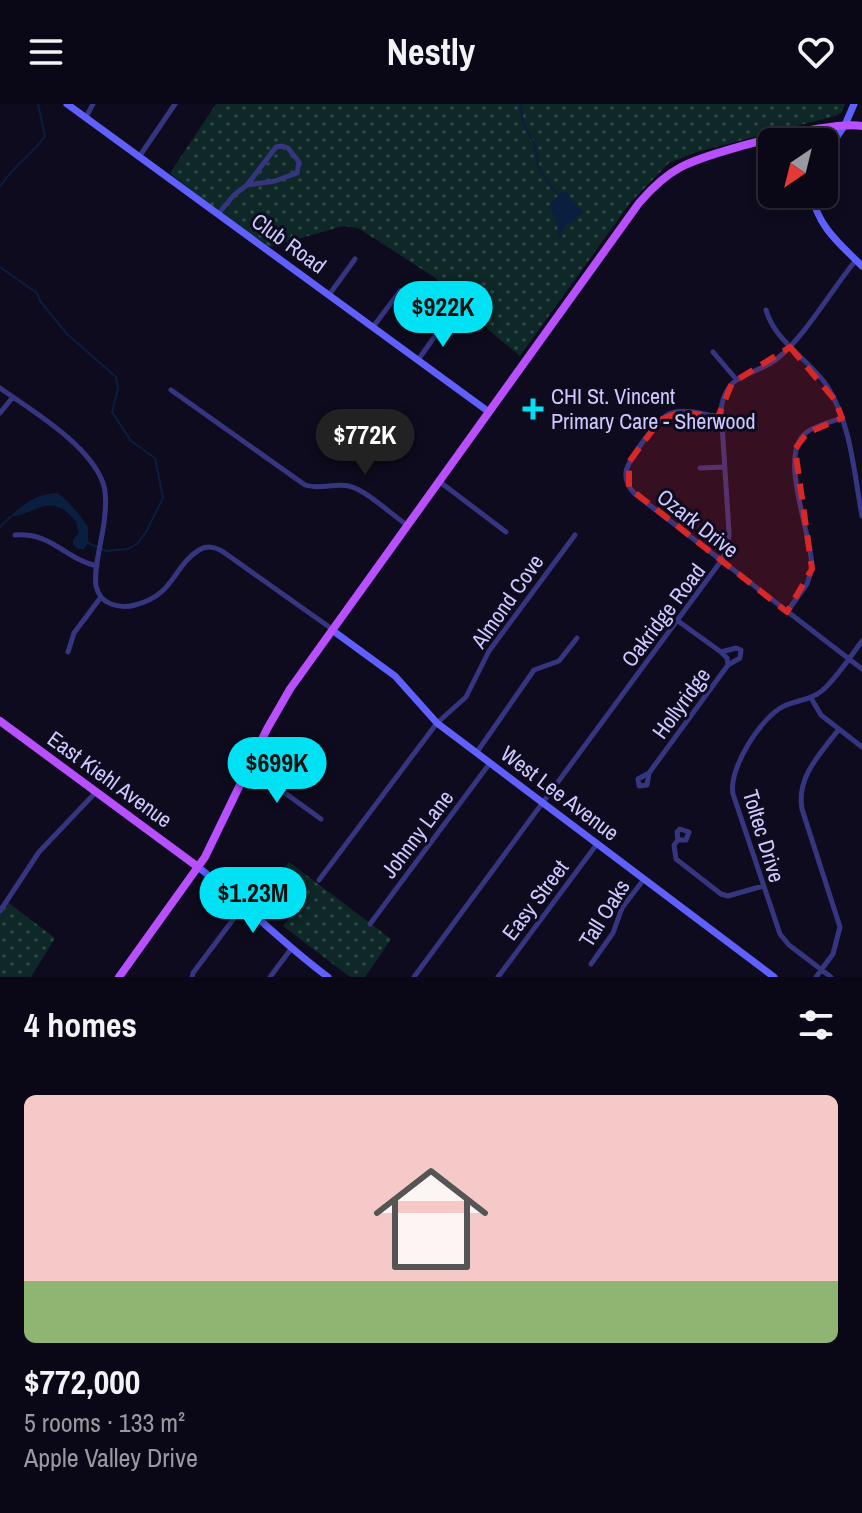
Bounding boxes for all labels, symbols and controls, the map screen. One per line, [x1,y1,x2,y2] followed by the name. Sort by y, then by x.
[387,28,475,76] text: Nestly
[24,30,68,74] icon: menu
[794,30,838,74] icon: heart
[758,128,838,208] north arrow
[758,128,838,208] map controls
[246,206,332,280] street label: Club Road
[387,281,499,349] pin: $922K
[412,289,474,324] text: $922K
[551,381,756,436] place label: CHI St. Vincent Primary Care - Sherwood
[522,398,544,420] marker: CHI St. Vincent Primary Care - Sherwood
[309,409,421,477] pin: $772K
[334,417,396,452] text: $772K
[651,482,745,564] street label: Ozark Drive
[463,548,550,655] street label: Almond Cove
[614,557,712,673] street label: Oakridge Road
[645,661,717,745] street label: Hollyridge
[42,724,178,834] street label: East Kiehl Avenue
[221,737,333,805] pin: $699K
[495,739,625,847] street label: West Lee Avenue
[246,745,308,780] text: $699K
[374,784,460,884] street label: Johnny Lane
[736,786,792,886] street label: Toltec Drive
[495,854,575,946] street label: Easy Street
[188,867,318,935] pin: $1.23M
[572,873,636,953] street label: Tall Oaks
[217,875,289,910] text: $1.23M
[24,1002,137,1048] text: 4 homes
[794,1003,838,1047] icon: filters
[359,1147,503,1291] icon: home
[24,1359,140,1405] text: $772,000
[24,1405,185,1440] text: 5 rooms · 133 m²
[24,1440,198,1475] text: Apple Valley Drive

